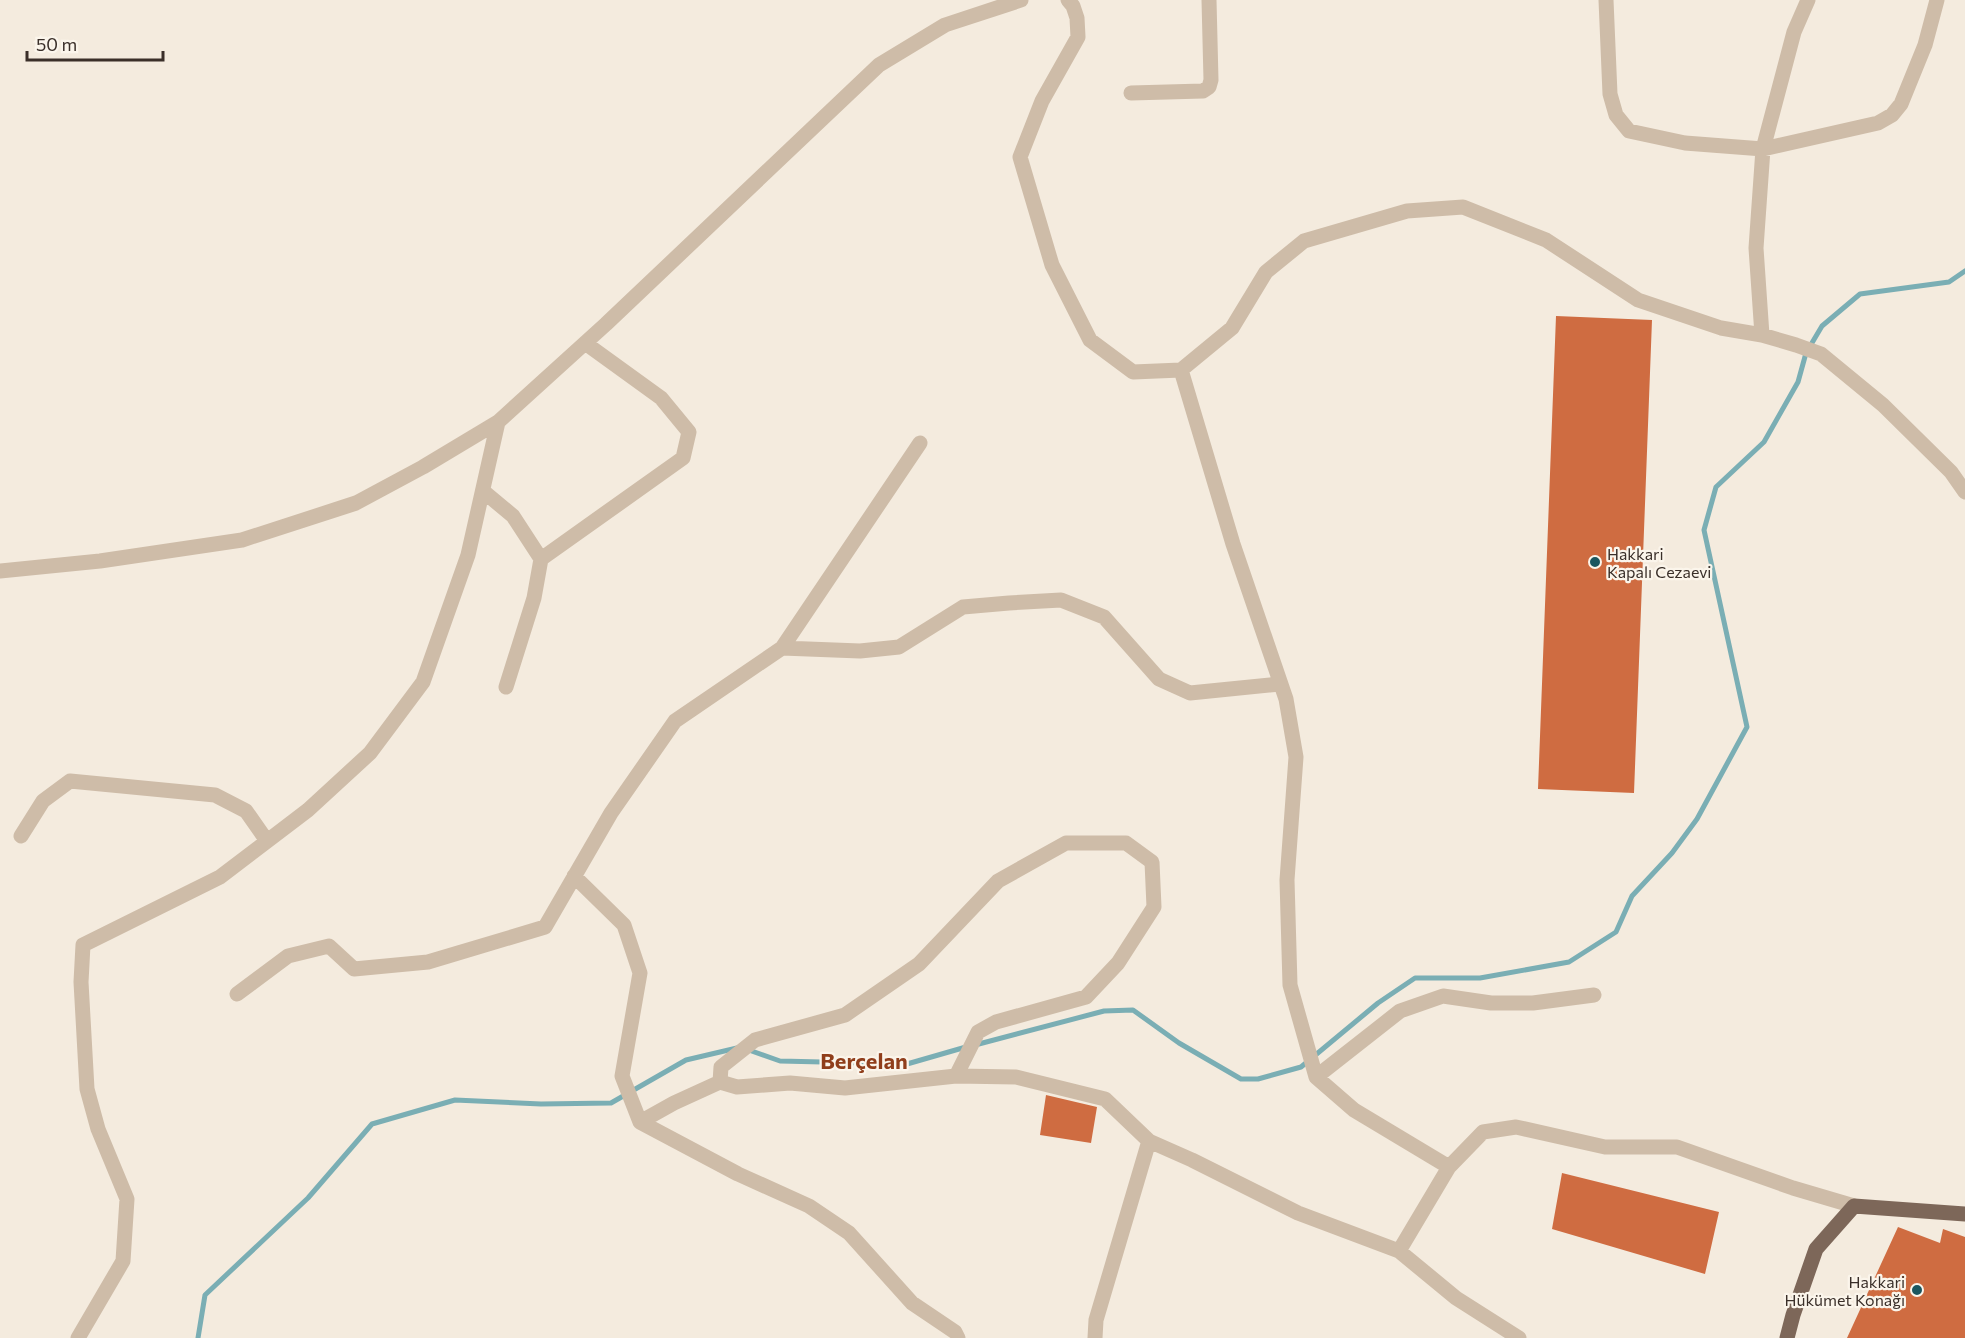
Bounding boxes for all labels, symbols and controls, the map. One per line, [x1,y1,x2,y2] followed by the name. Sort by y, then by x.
[27,24,164,62] scale bar
[36,33,77,55] text: 50 m
[1607,544,1711,581] place label: Hakkari Kapalı Cezaevi
[1588,555,1602,569] marker: Hakkari Kapalı Cezaevi
[820,1047,908,1074] district label: Berçelan
[1785,1272,1905,1309] place label: Hakkari Hükümet Konağı
[1910,1283,1924,1297] marker: Hakkari Hükümet Konağı

